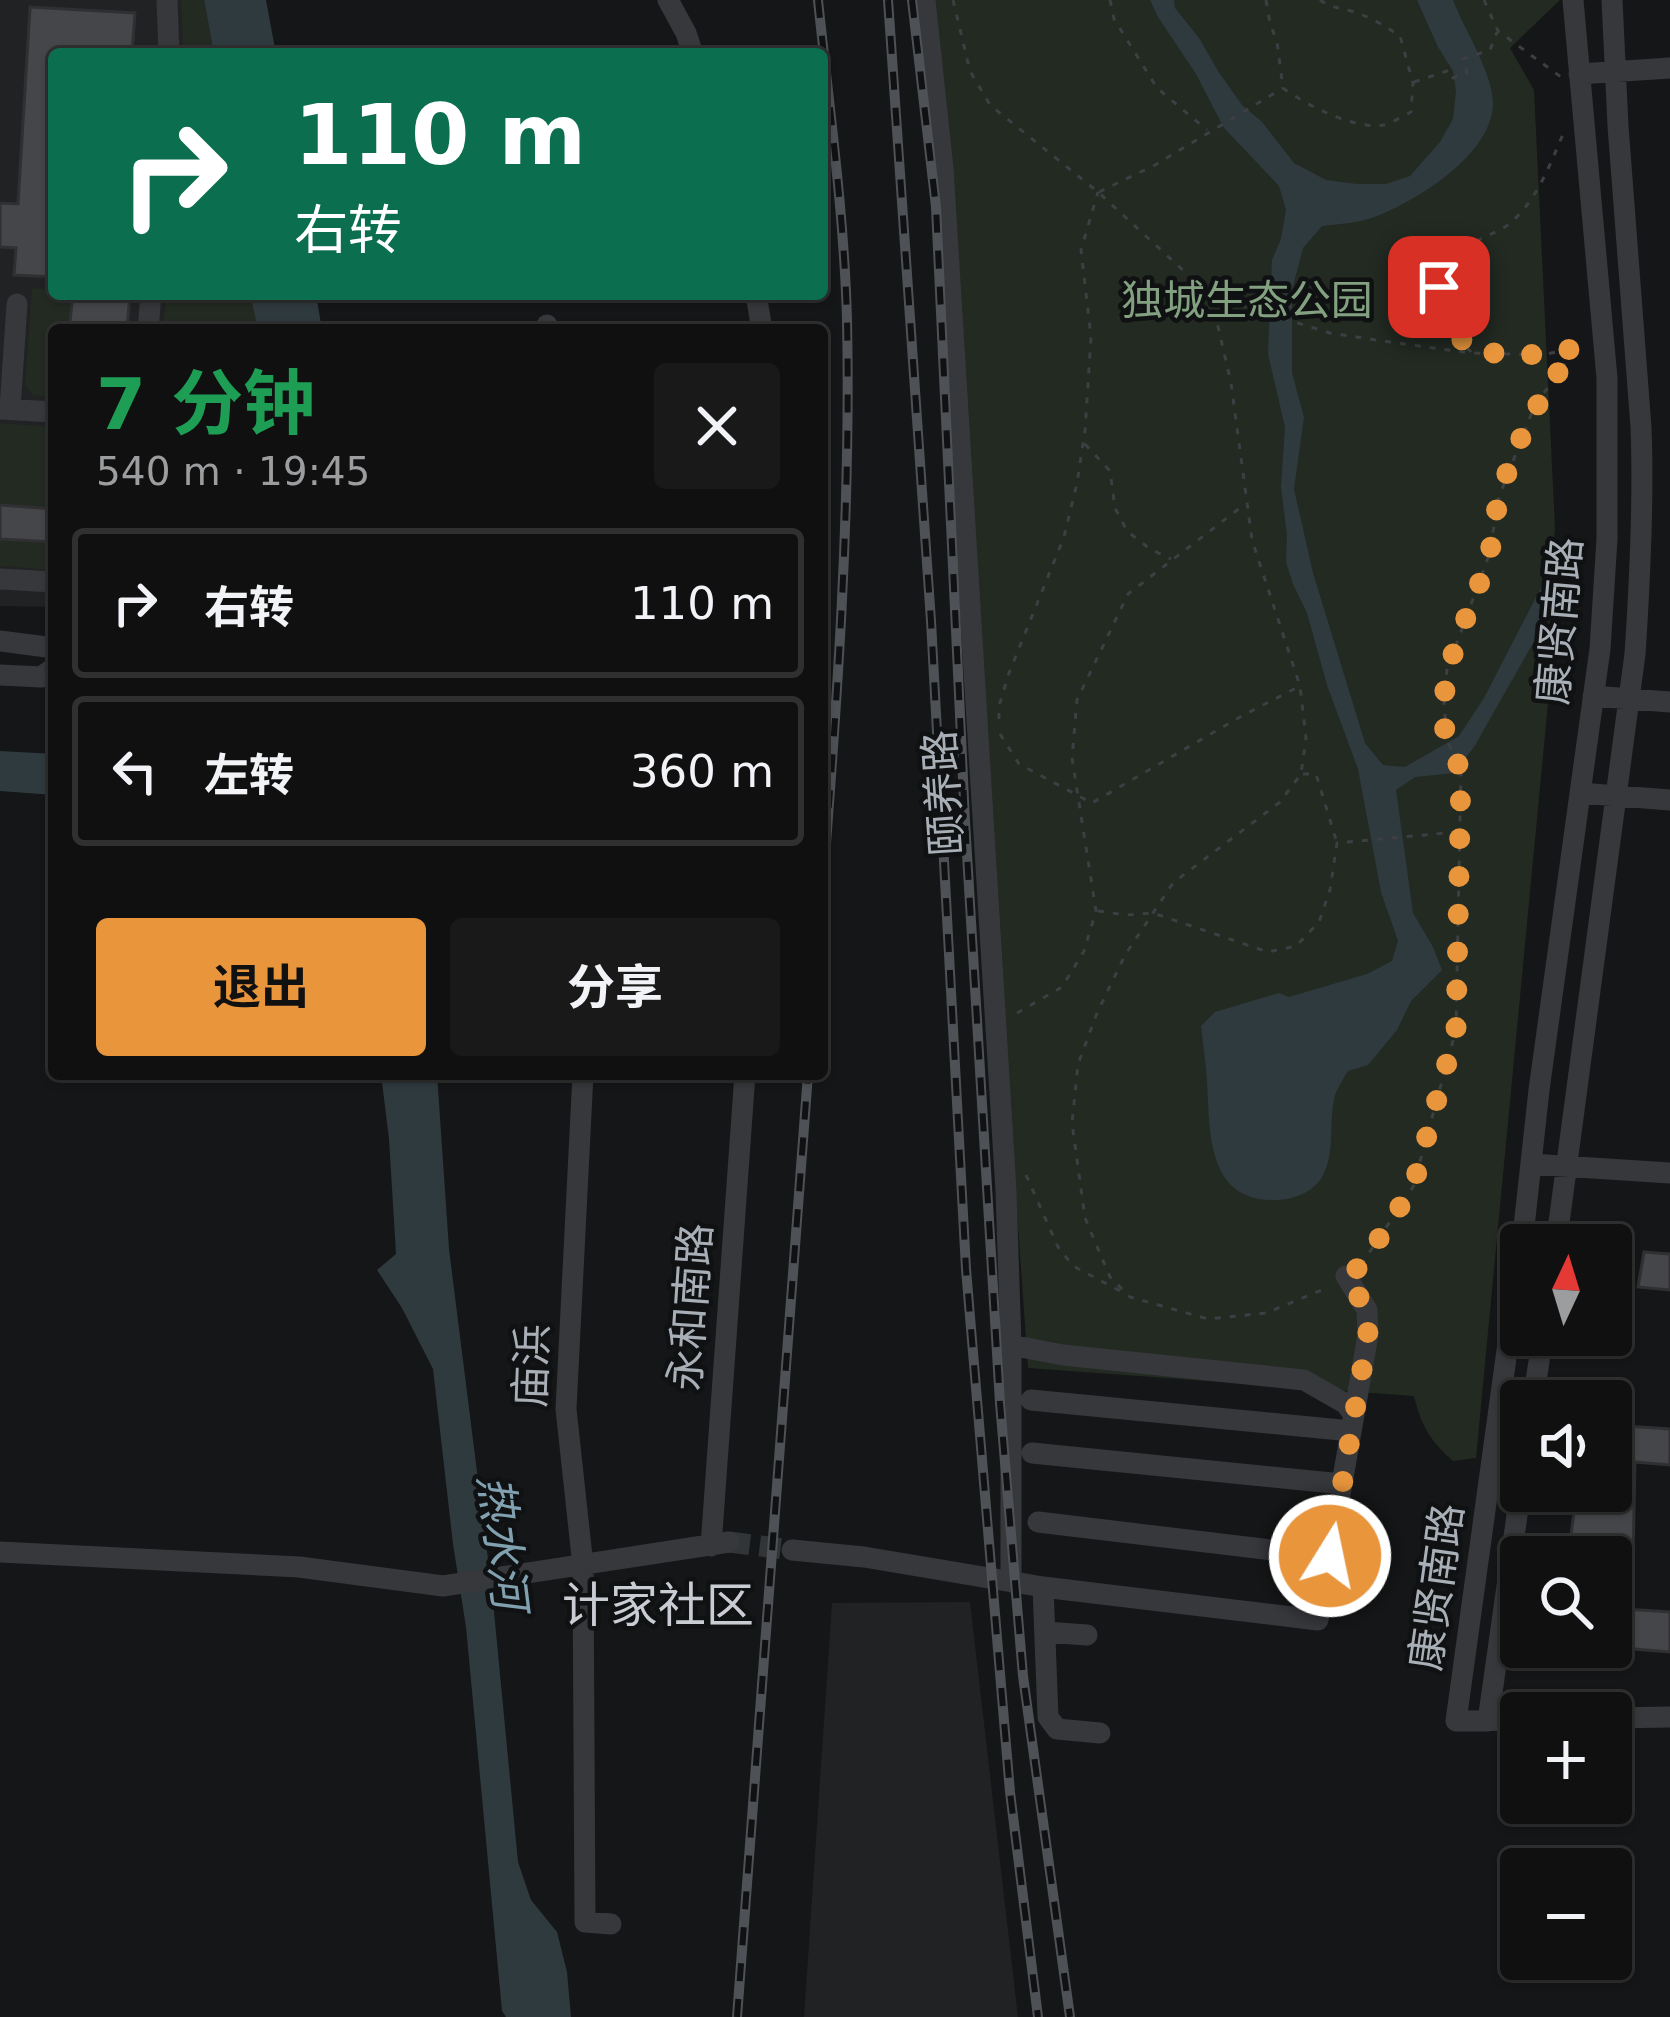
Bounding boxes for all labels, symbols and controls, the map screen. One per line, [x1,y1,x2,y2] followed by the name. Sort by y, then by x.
[294,86,586,184] text: 110 m
[96,96,252,252] icon: right
[294,199,402,262] text: 右转
[1388,236,1490,338] pin
[1406,254,1472,320] icon: arrive
[1121,276,1373,325] park label: 独城生态公园
[96,362,315,446] text: 7 分钟
[654,363,780,489] button: close
[96,449,370,494] text: 540 m · 19:45
[1528,535,1591,707] street label: 康贤南路
[102,570,168,636] icon: right
[630,577,774,630] text: 110 m
[204,581,294,634] text: 右转
[915,728,972,858] street label: 颐养路
[102,738,168,804] icon: left
[630,745,774,798] text: 360 m
[204,749,294,802] text: 左转
[96,918,426,1056] button: 退出
[450,918,780,1056] button: 分享
[660,1222,721,1393] street label: 永和南路
[1500,1224,1632,1356] north arrow
[1500,1224,1632,1980] map controls
[506,1323,557,1409] street label: 庙浜
[1500,1380,1632,1512] button: sound
[468,1472,538,1620] water label: 热水河
[1267,1493,1393,1619] position arrow
[1401,1500,1472,1674] street label: 康贤南路
[1500,1536,1632,1668] button: search
[562,1577,754,1633] district label: 计家社区
[1500,1692,1632,1824] button: +
[1500,1848,1632,1980] button: −

